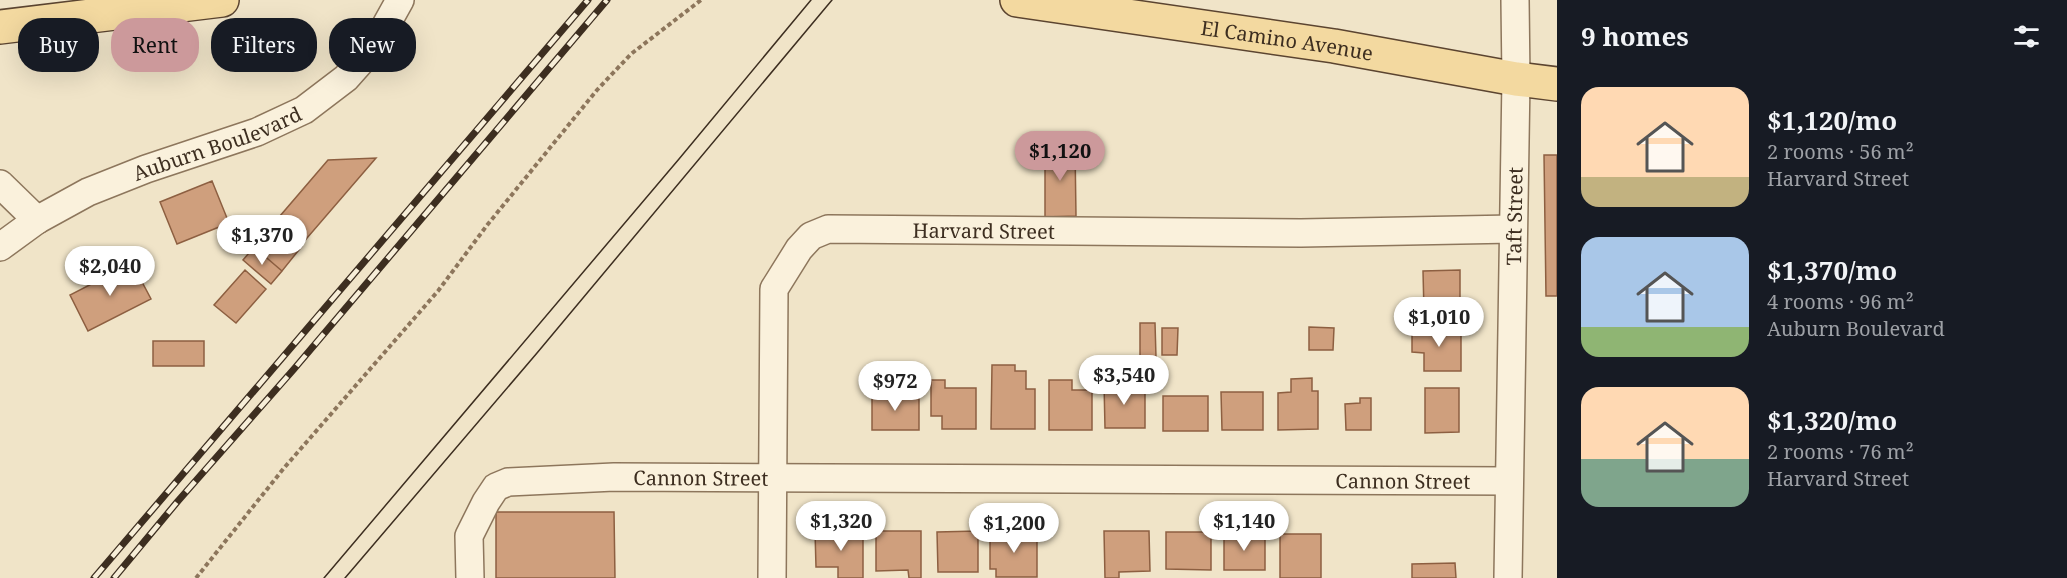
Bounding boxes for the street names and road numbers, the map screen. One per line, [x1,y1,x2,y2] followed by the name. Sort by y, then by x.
[1199,13,1375,66] street label: El Camino Avenue
[129,100,306,186] street label: Auburn Boulevard
[1500,167,1528,265] street label: Taft Street
[913,216,1055,244] street label: Harvard Street
[633,464,768,491] street label: Cannon Street
[1335,467,1470,494] street label: Cannon Street

